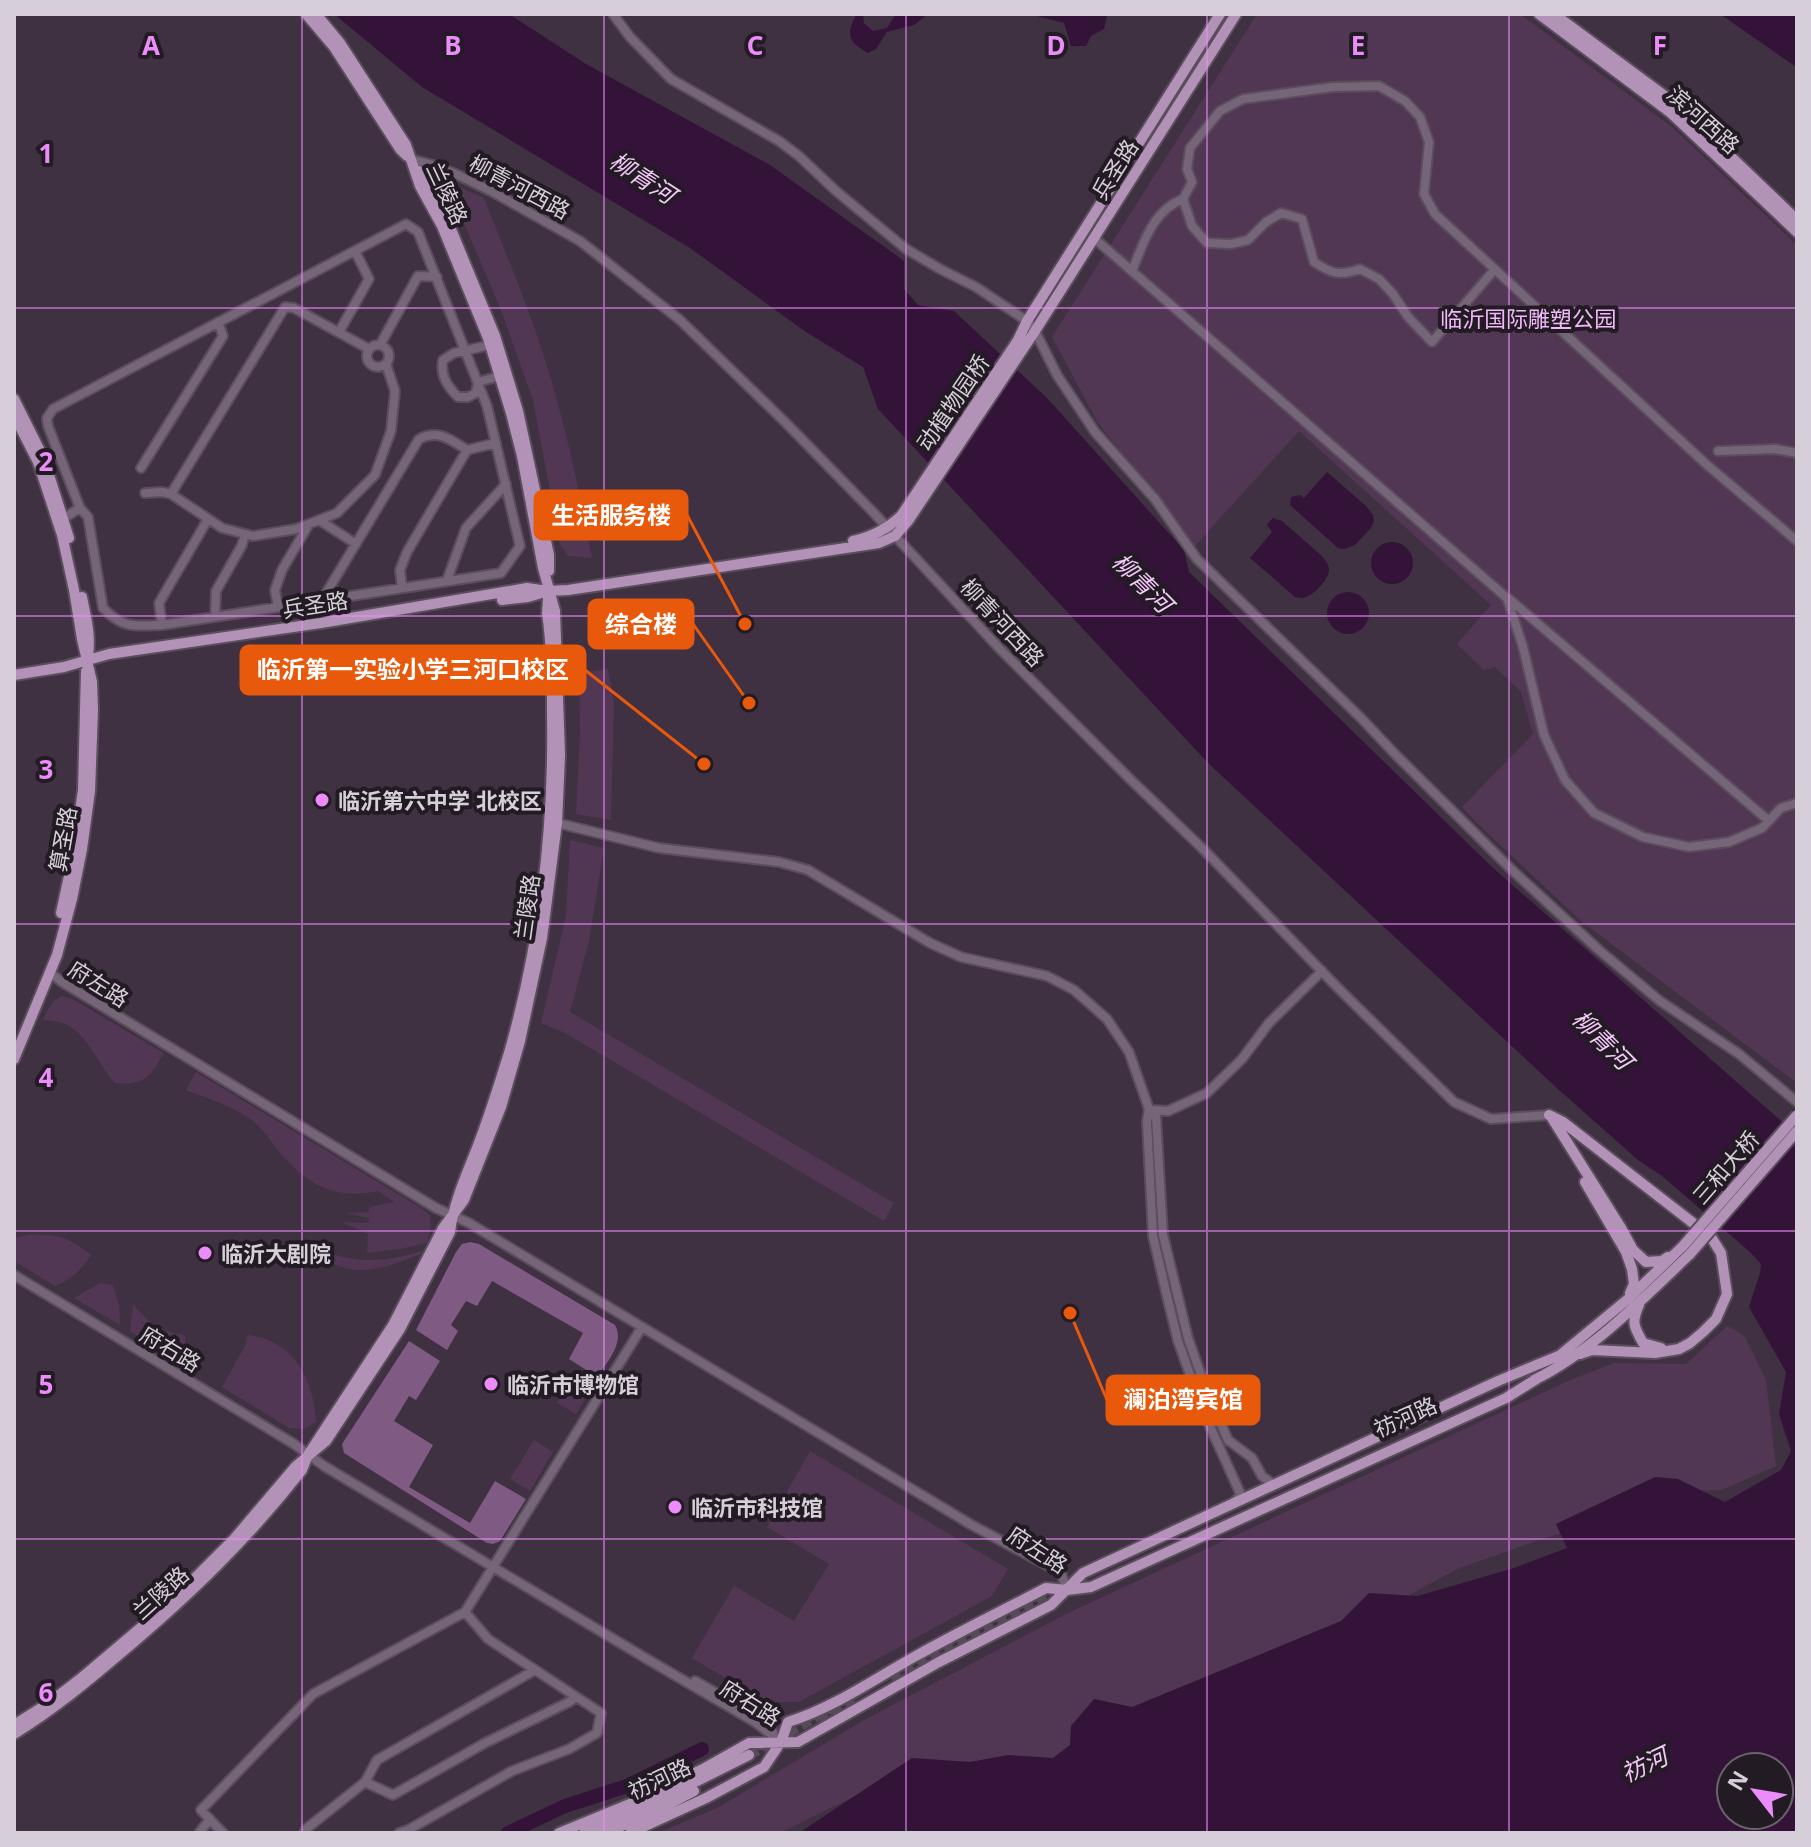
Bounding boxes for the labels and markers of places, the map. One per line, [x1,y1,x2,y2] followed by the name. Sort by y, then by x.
[535,491,687,539] callout: 生活服务楼
[589,600,693,648] callout: 综合楼
[241,646,585,694] callout: 临沂第一实验小学三河口校区
[338,785,542,815] place label: 临沂第六中学 北校区
[313,791,331,809] marker: 临沂第六中学 北校区
[221,1238,331,1268] place label: 临沂大剧院
[196,1244,214,1262] marker: 临沂大剧院
[507,1369,639,1399] place label: 临沂市博物馆
[482,1375,500,1393] marker: 临沂市博物馆
[1107,1376,1259,1424] callout: 澜泊湾宾馆
[691,1492,823,1522] place label: 临沂市科技馆
[666,1498,684,1516] marker: 临沂市科技馆

